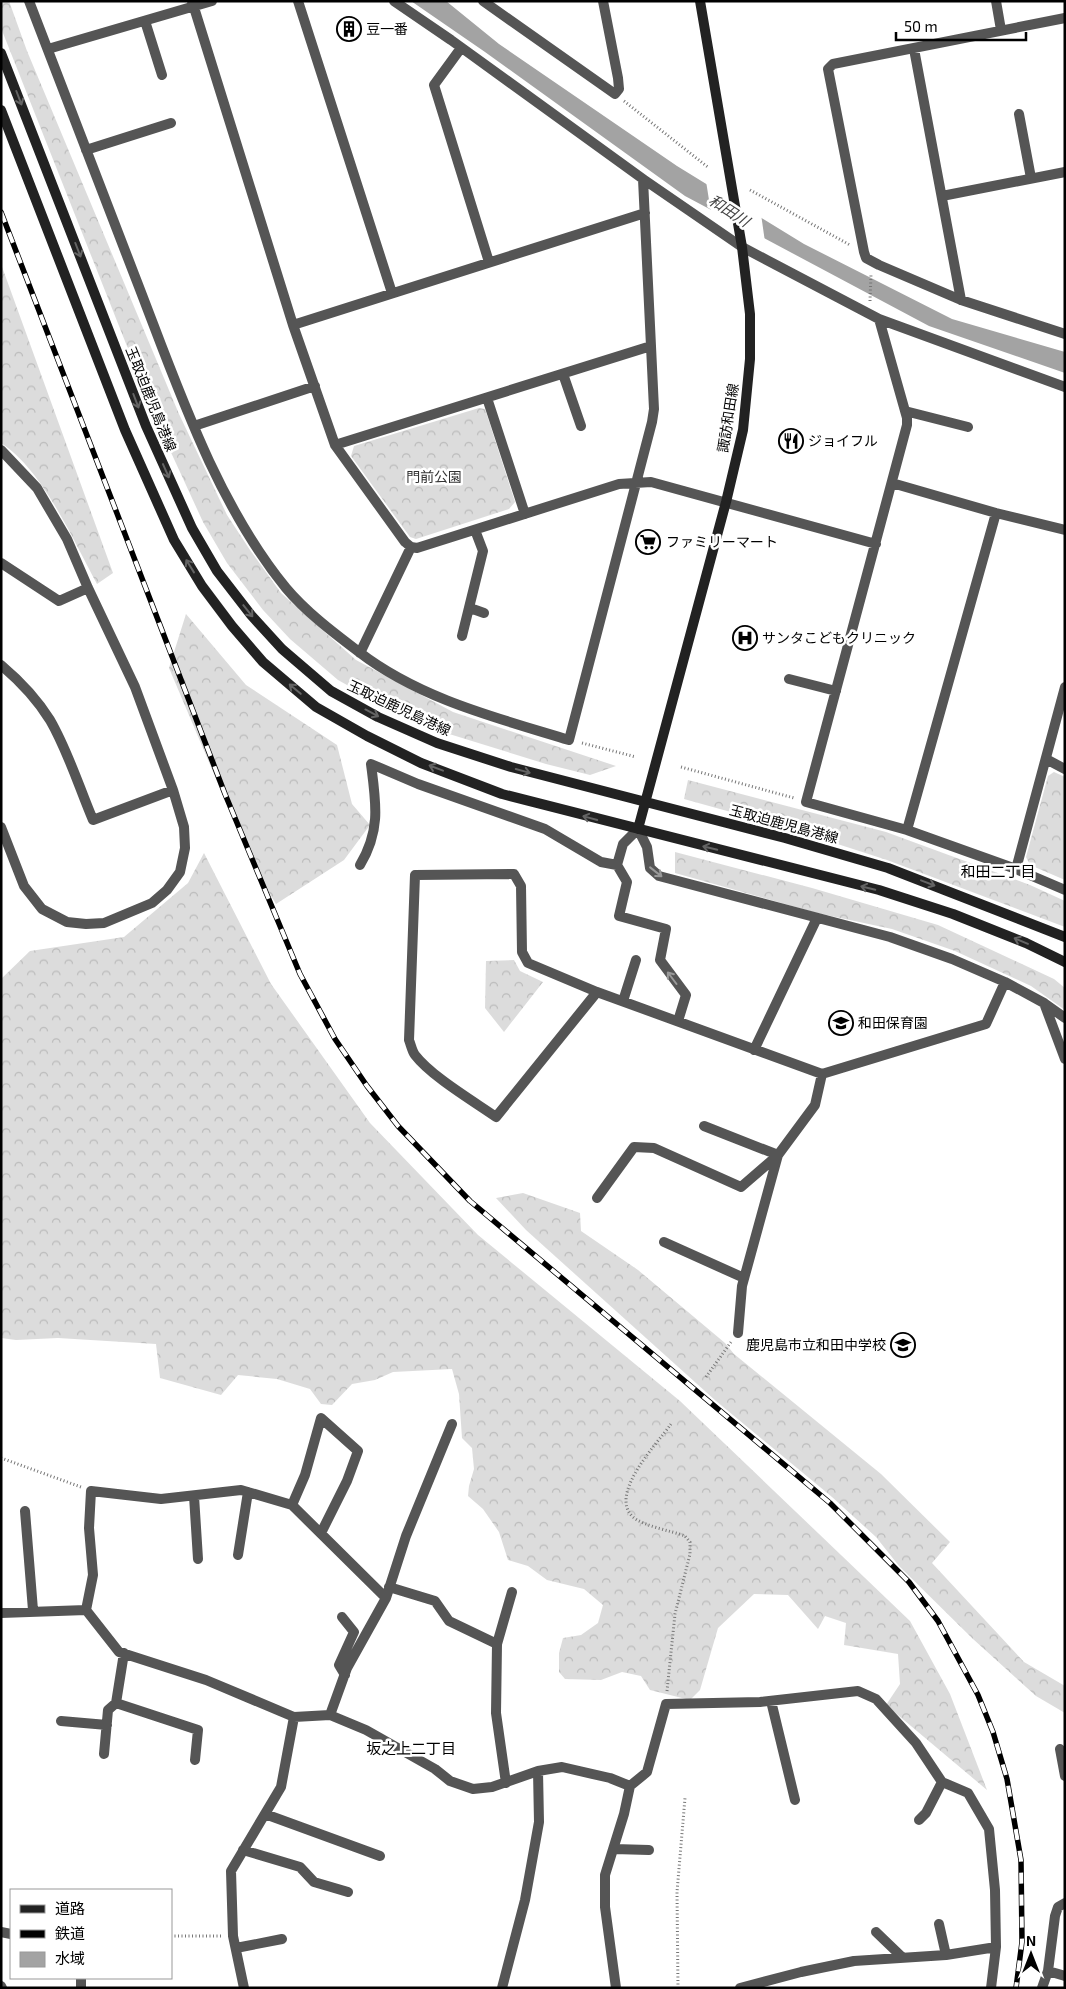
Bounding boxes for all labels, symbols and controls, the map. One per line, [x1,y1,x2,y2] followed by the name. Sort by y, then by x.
[896,10,1026,42] scale bar
[336,16,362,42] building icon: 豆一番
[904,17,938,35] text: 50 m
[366,20,408,37] place label: 豆一番
[15,90,24,105] one-way arrow
[706,190,755,231] water label: 和田川
[74,242,83,257] one-way arrow
[123,344,180,454] street label: 玉取迫鹿児島港線
[714,382,741,454] street label: 諏訪和田線
[132,393,142,408] one-way arrow
[778,428,804,454] restaurant icon: ジョイフル
[808,432,878,449] place label: ジョイフル
[162,463,172,478] one-way arrow
[406,468,462,485] park label: 門前公園
[635,529,661,555] supermarket icon: ファミリーマート
[666,533,778,550] place label: ファミリーマート
[185,560,195,574] one-way arrow
[242,604,253,617] one-way arrow
[732,625,758,651] hospital icon: サンタこどもクリニック
[762,629,916,646] place label: サンタこどもクリニック
[345,676,454,739] street label: 玉取迫鹿児島港線
[288,684,301,695] one-way arrow
[364,709,378,719] one-way arrow
[429,763,444,773] one-way arrow
[515,766,531,776] one-way arrow
[728,801,840,846] street label: 玉取迫鹿児島港線
[583,812,599,822] one-way arrow
[703,843,719,852] one-way arrow
[960,862,1036,880] district label: 和田二丁目
[650,866,663,877] one-way arrow
[920,879,935,888] one-way arrow
[860,882,876,892] one-way arrow
[1014,935,1029,945] one-way arrow
[667,971,677,985] one-way arrow
[828,1010,854,1036] school or university icon: 和田保育園
[858,1014,928,1031] place label: 和田保育園
[890,1332,916,1358] school or university icon: 鹿児島市立和田中学校
[746,1336,886,1353] place label: 鹿児島市立和田中学校
[366,1739,456,1757] district label: 坂之上二丁目
[10,1889,172,1979] legend
[55,1899,85,1917] text: 道路
[55,1924,85,1942] text: 鉄道
[1006,1929,1056,1979] north arrow
[1026,1932,1036,1949] text: N
[55,1949,85,1967] text: 水域

